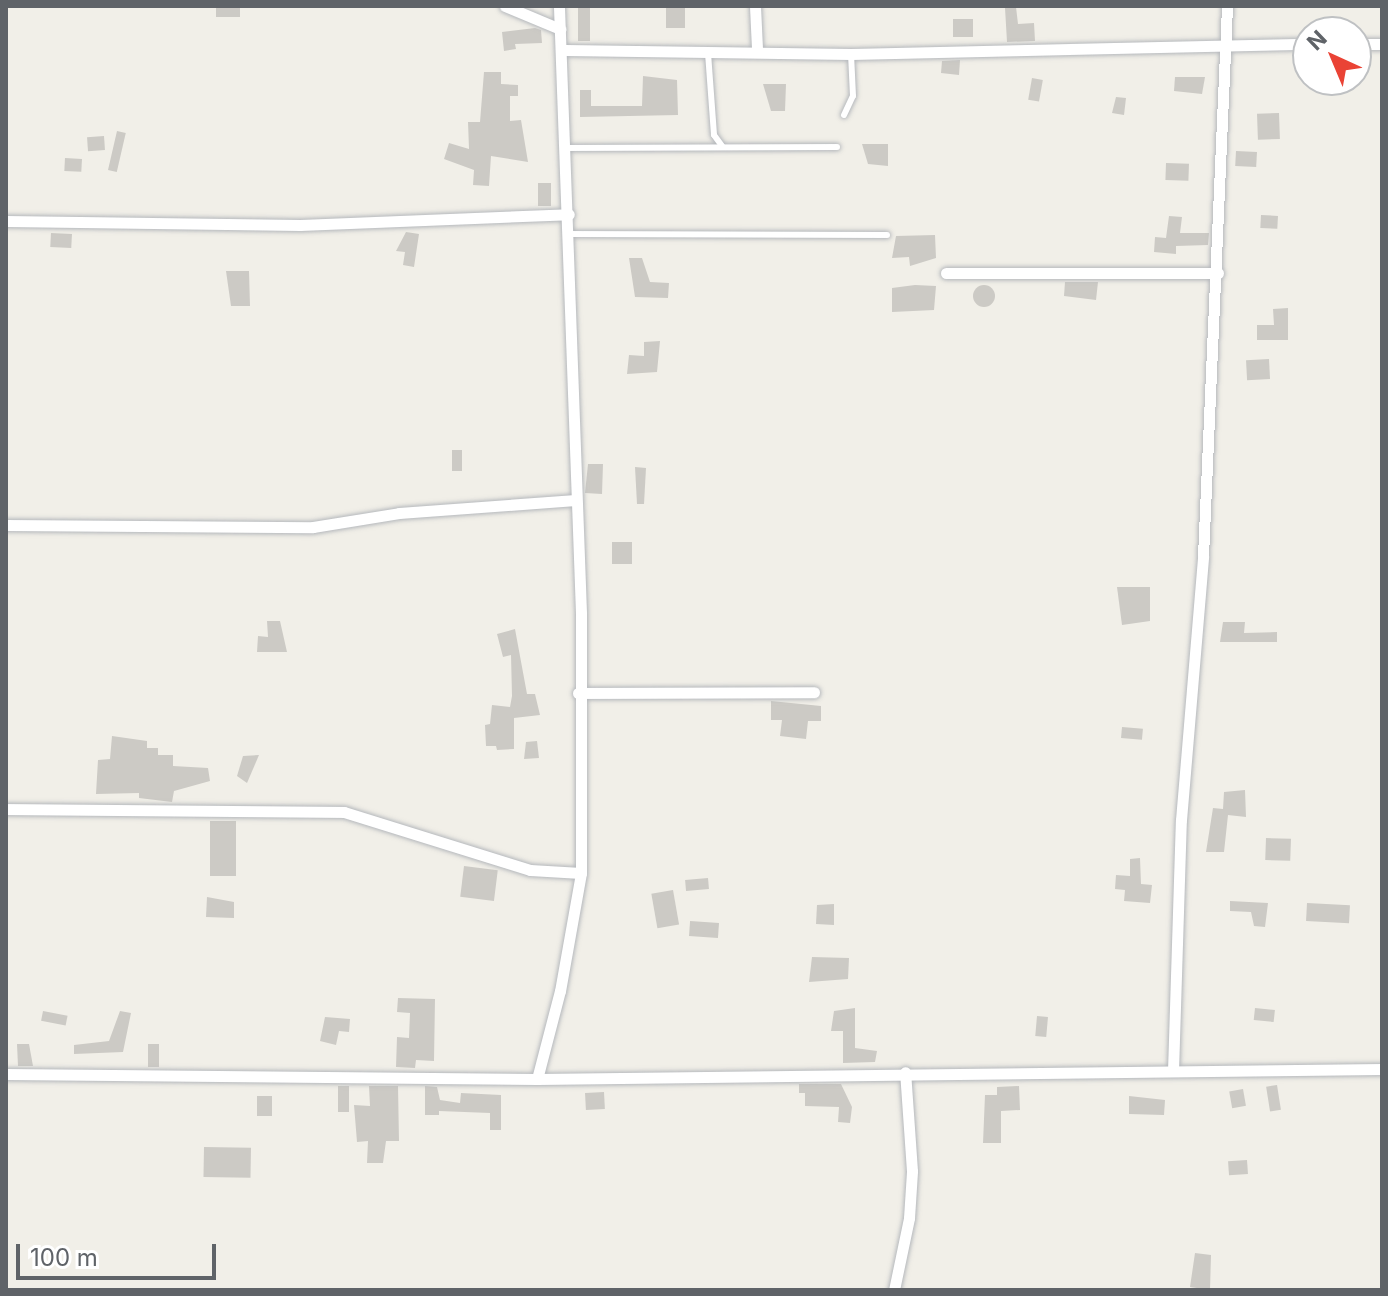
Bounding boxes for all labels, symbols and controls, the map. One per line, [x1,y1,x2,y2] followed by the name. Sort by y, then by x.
[1292,16,1372,96] north arrow
[1302,25,1332,55] text: N
[20,1228,220,1278] scale bar
[30,1243,98,1272] text: 100 m

